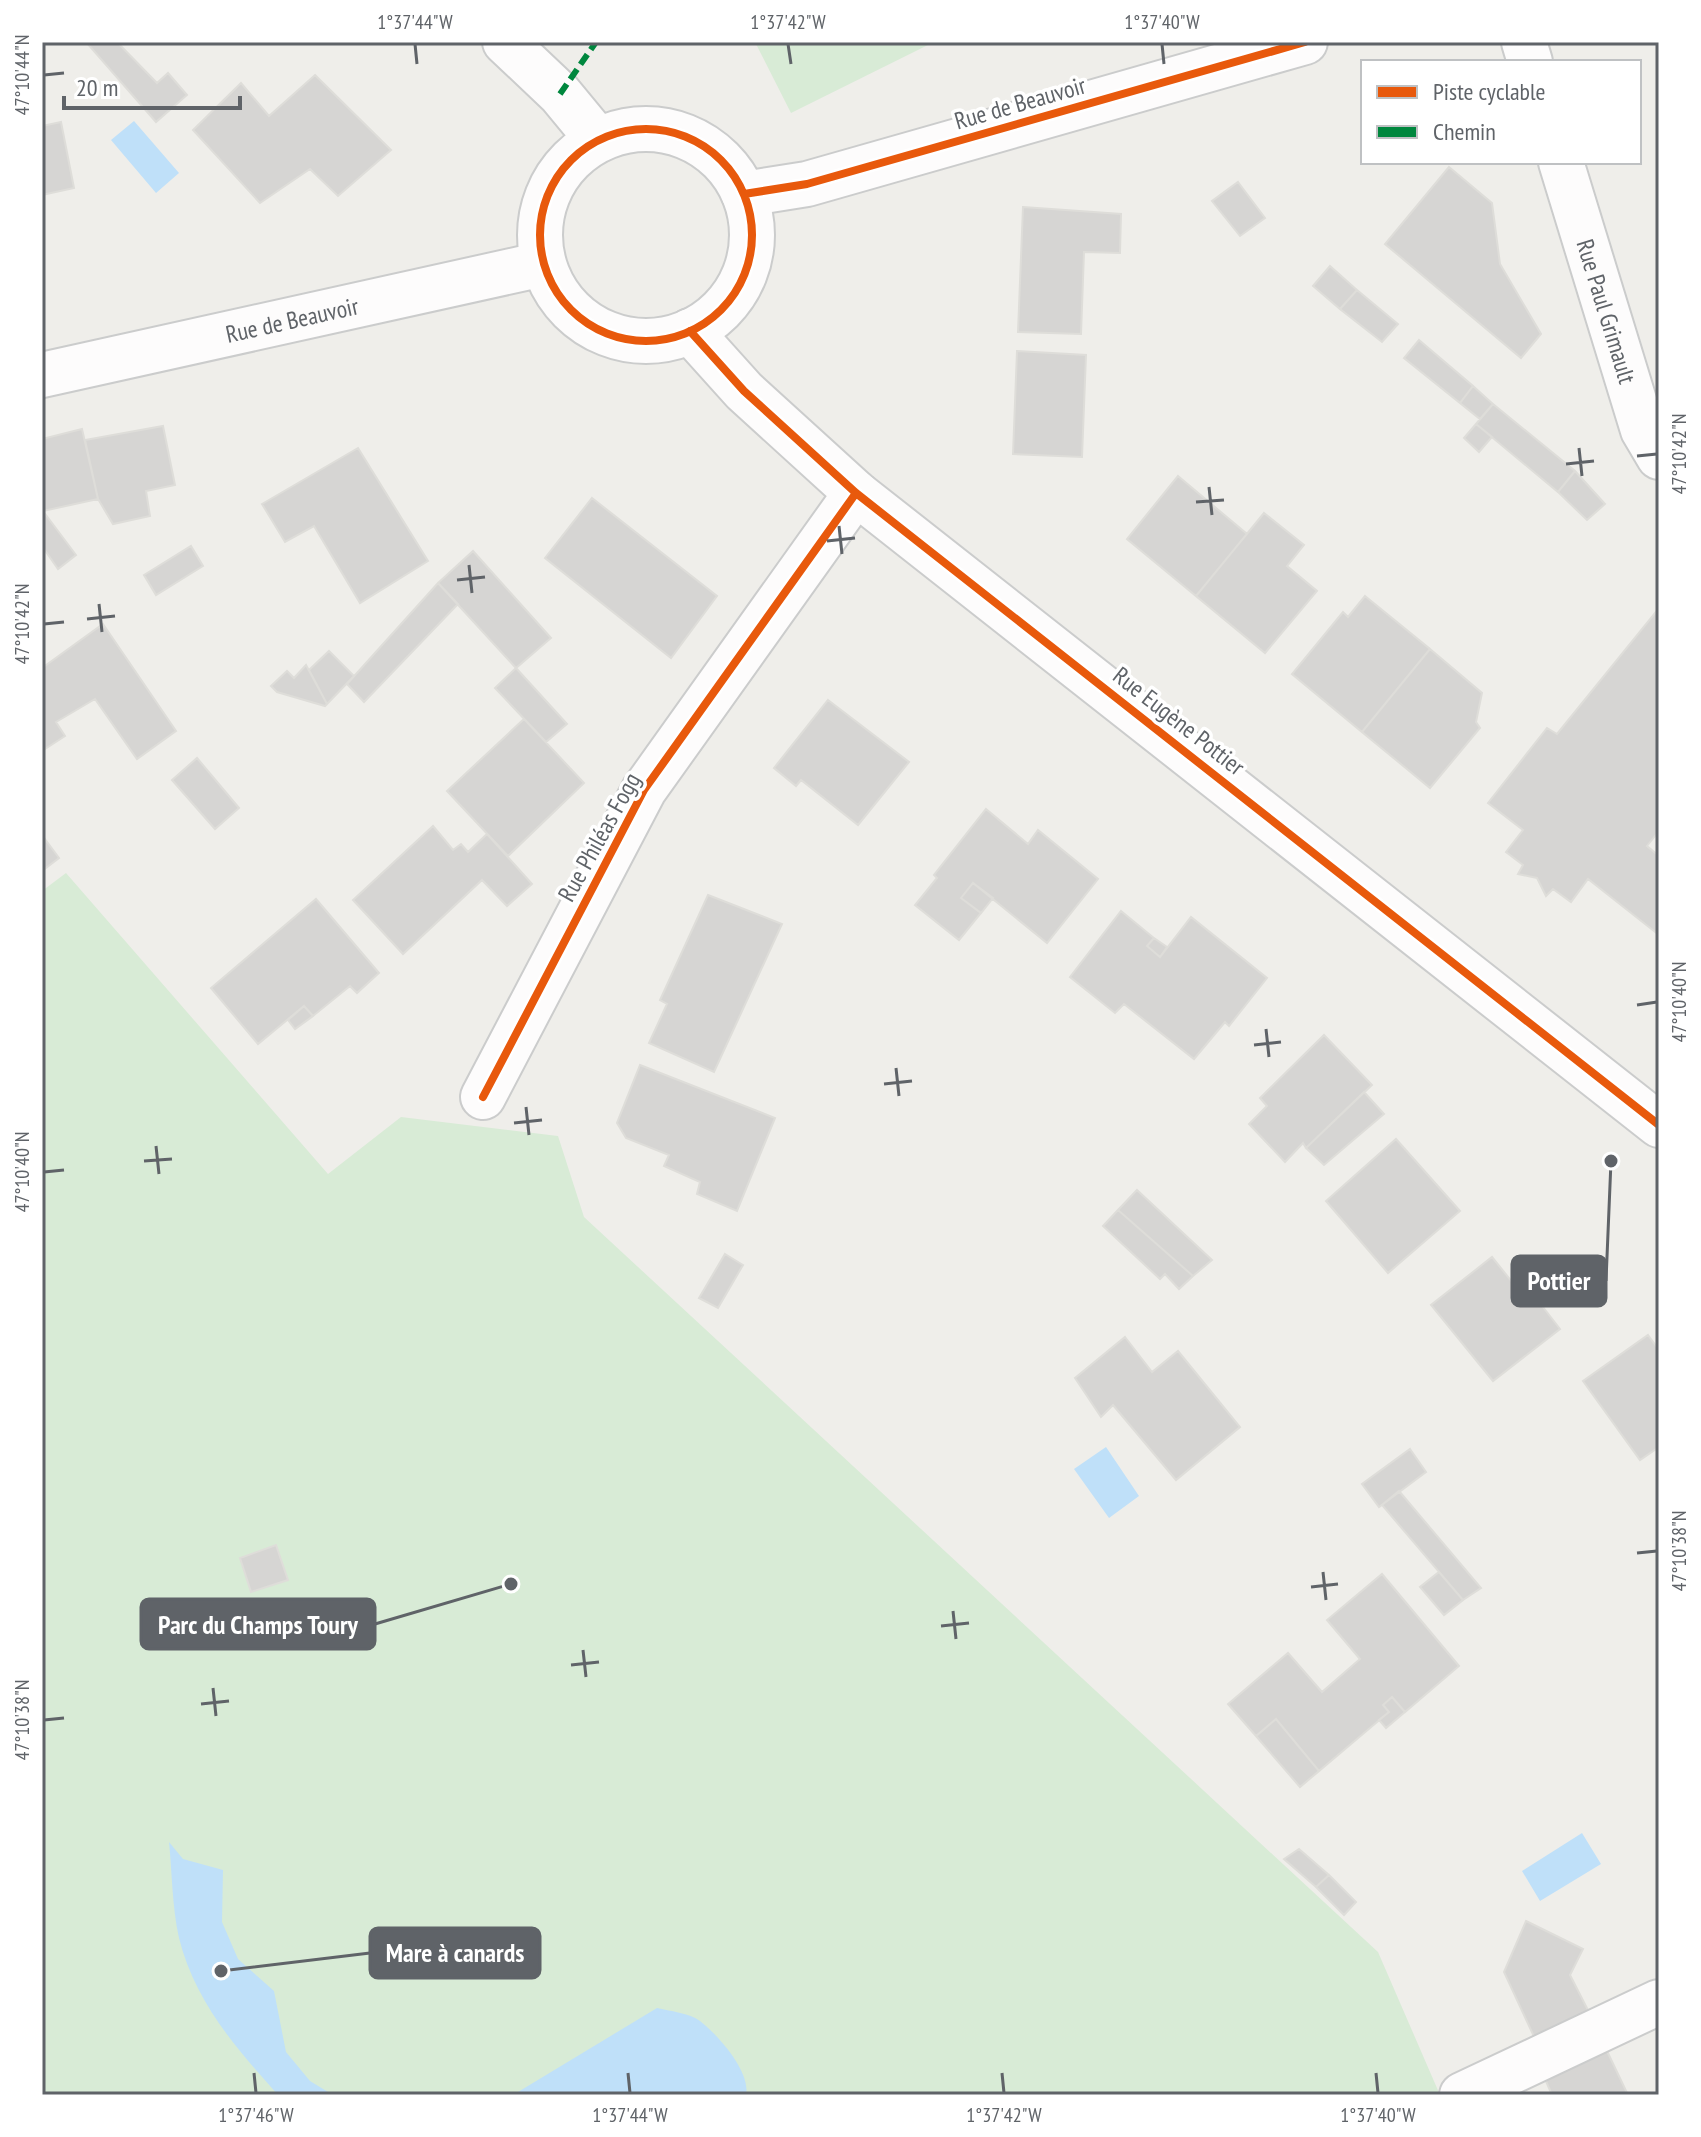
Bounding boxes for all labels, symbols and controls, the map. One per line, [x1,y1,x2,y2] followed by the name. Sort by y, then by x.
[377,9,453,35] text: 1°37'44"W
[750,9,826,35] text: 1°37'42"W
[1124,9,1200,35] text: 1°37'40"W
[9,35,35,115] text: 47°10'44"N
[64,60,240,110] scale bar
[1361,60,1641,164] legend
[951,69,1090,137] street label: Rue de Beauvoir
[76,72,118,103] text: 20 m
[1433,76,1546,107] text: Piste cyclable
[1433,116,1496,147] text: Chemin
[1570,235,1643,387] street label: Rue Paul Grimault
[223,290,362,349] street label: Rue de Beauvoir
[1666,414,1692,494] text: 47°10'42"N
[9,584,35,664] text: 47°10'42"N
[1107,660,1251,782] street label: Rue Eugène Pottier
[551,767,647,907] street label: Rue Philéas Fogg
[1666,962,1692,1042] text: 47°10'40"N
[9,1132,35,1212] text: 47°10'40"N
[1512,1256,1606,1306] callout: Pottier
[1528,1264,1591,1297] text: Pottier
[1666,1511,1692,1591] text: 47°10'38"N
[141,1599,375,1649] callout: Parc du Champs Toury
[158,1608,359,1641] text: Parc du Champs Toury
[9,1680,35,1760] text: 47°10'38"N
[370,1928,540,1978] callout: Mare à canards
[386,1936,524,1969] text: Mare à canards
[218,2102,294,2128] text: 1°37'46"W
[592,2102,668,2128] text: 1°37'44"W
[966,2102,1042,2128] text: 1°37'42"W
[1340,2102,1416,2128] text: 1°37'40"W

